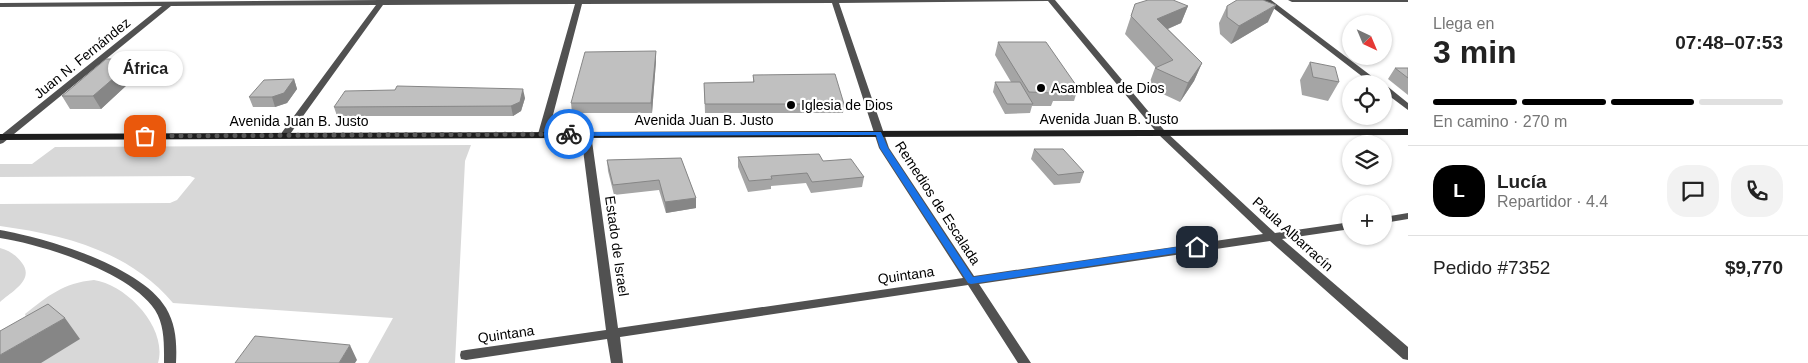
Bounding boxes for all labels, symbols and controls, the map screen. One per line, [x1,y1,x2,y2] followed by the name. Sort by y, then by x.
[31,14,133,102] street label: Juan N. Fernández
[1342,15,1392,65] north arrow
[1342,15,1392,245] map controls
[1433,15,1494,32] text: Llega en
[1675,32,1783,53] text: 07:48–07:53
[1433,34,1517,70] text: 3 min
[108,51,182,86] callout: África
[123,60,168,77] text: África
[1342,75,1392,125] button: locate
[1051,80,1165,96] place label: Asamblea de Dios
[1035,82,1047,94] marker: Asamblea de Dios
[801,97,893,113] place label: Iglesia de Dios
[785,99,797,111] marker: Iglesia de Dios
[544,109,594,159] courier
[1039,111,1179,127] street label: Avenida Juan B. Justo
[634,112,774,128] street label: Avenida Juan B. Justo
[229,113,369,129] street label: Avenida Juan B. Justo
[1433,113,1567,130] text: En camino · 270 m
[124,115,166,157] pin
[555,120,583,148] icon: bike
[131,122,159,150] icon: bag
[1342,135,1392,185] button: layers
[892,138,984,268] street label: Remedios de Escalada
[1667,165,1719,217] button: chat
[1731,165,1783,217] button: phone
[1497,171,1547,192] text: Lucía
[1453,180,1465,201] text: L
[1497,193,1608,210] text: Repartidor · 4.4
[1249,194,1337,274] street label: Paula Albarracín
[602,195,632,297] street label: Estado de Israel
[1342,195,1392,245] button: +
[1176,226,1218,268] pin
[1183,233,1211,261] icon: home
[1433,257,1550,278] text: Pedido #7352
[1725,257,1783,278] text: $9,770
[877,263,935,287] street label: Quintana
[477,322,535,346] street label: Quintana

